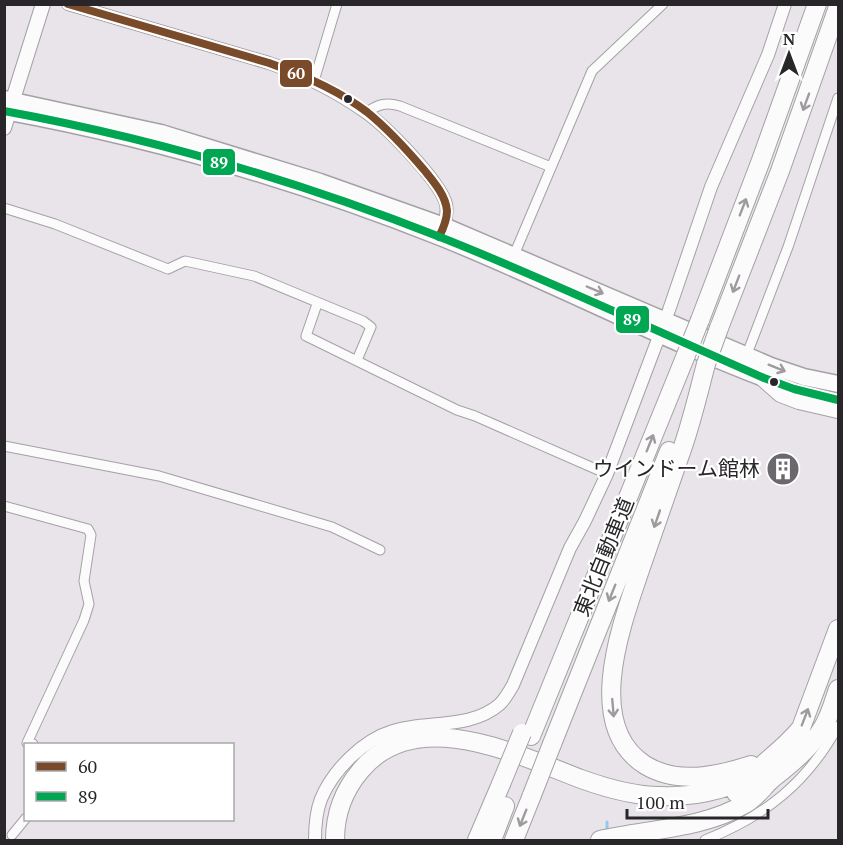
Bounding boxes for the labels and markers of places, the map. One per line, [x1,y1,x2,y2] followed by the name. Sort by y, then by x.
[342,93,354,105] unlabelled marker
[768,376,780,388] unlabelled marker
[765,451,801,487] building icon: ウインドーム館林
[593,454,760,482] place label: ウインドーム館林

